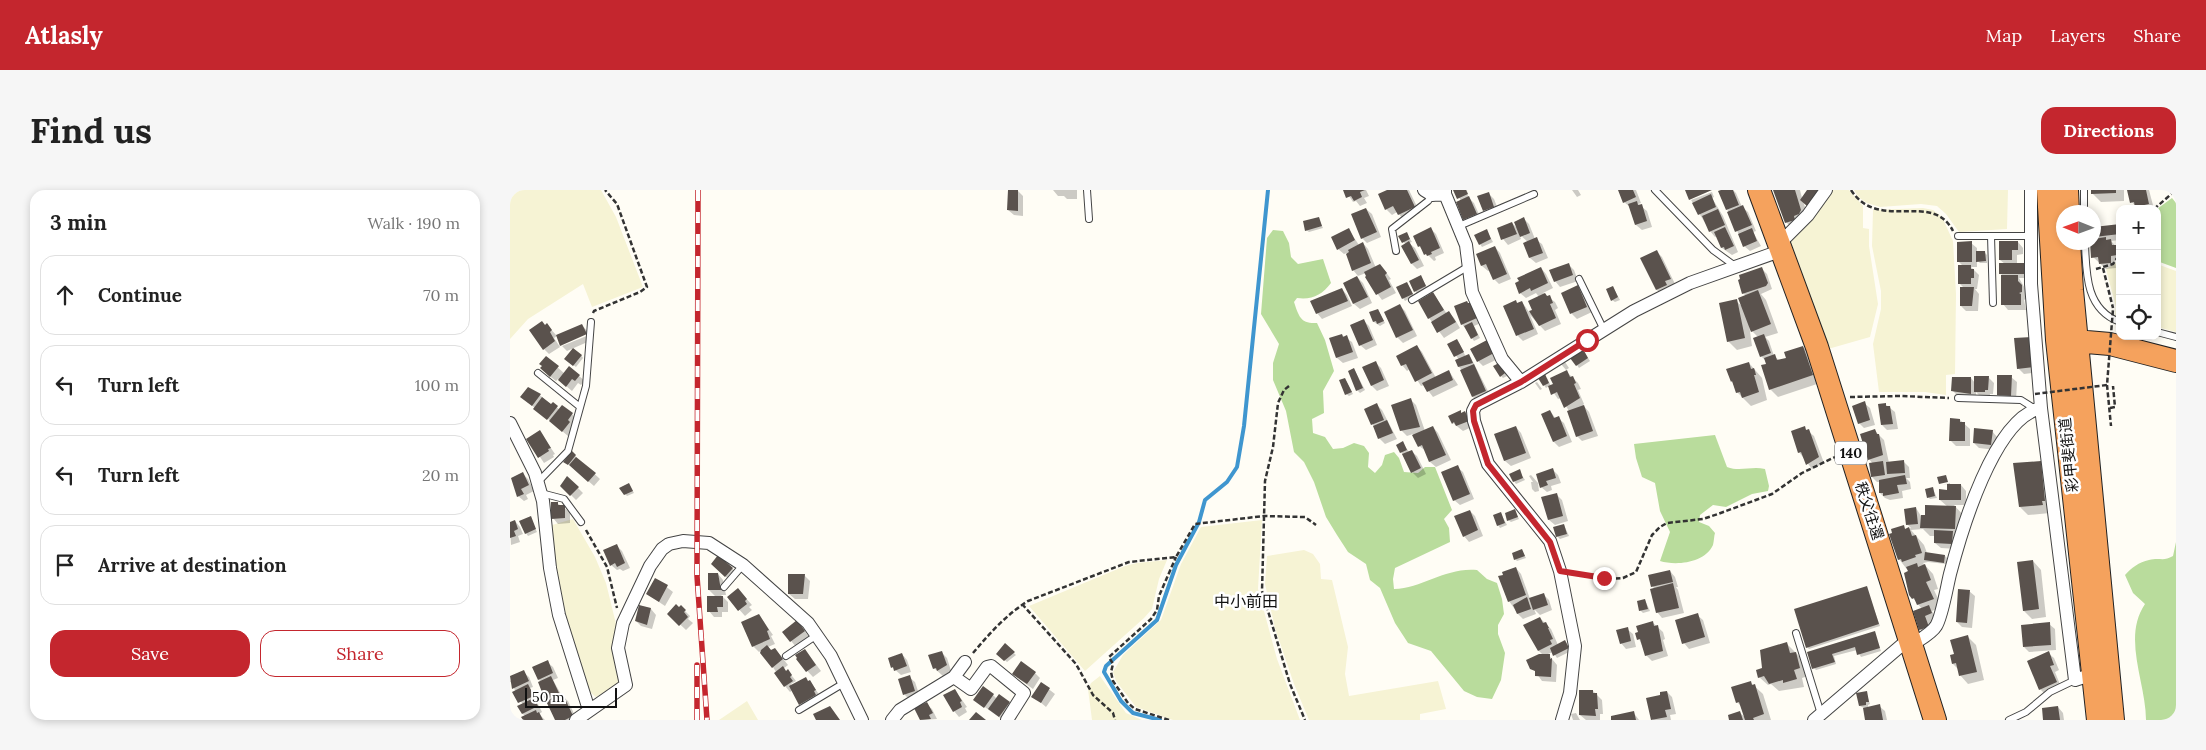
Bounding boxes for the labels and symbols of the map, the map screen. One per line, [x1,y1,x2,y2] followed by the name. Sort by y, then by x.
[2056,205,2101,250] north arrow
[1576,329,1599,352] route start
[2055,417,2082,493] street label: 彩甲斐街道
[1835,442,1867,464] road number: 140
[1851,479,1888,542] street label: 秩父往還
[1593,567,1616,590] route end
[1214,591,1278,611] district label: 中小前田
[525,685,618,708] scale bar

